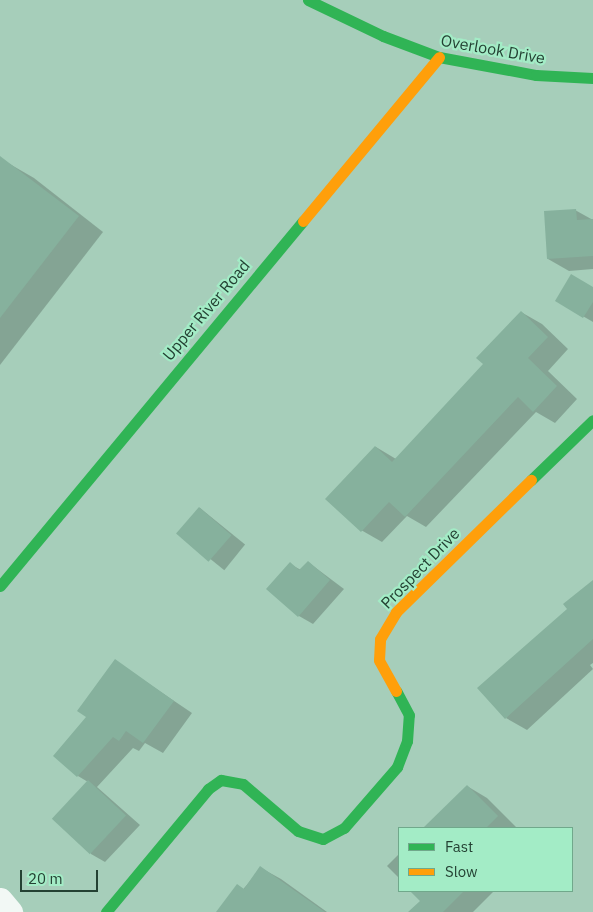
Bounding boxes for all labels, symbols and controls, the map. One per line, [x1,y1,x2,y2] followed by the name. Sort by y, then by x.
[439,30,547,68] street label: Overlook Drive
[158,256,254,364] street label: Upper River Road
[377,524,463,612] street label: Prospect Drive
[398,827,573,892] legend
[445,837,473,856] text: Fast
[22,860,100,892] scale bar
[445,862,478,881] text: Slow
[28,869,63,888] text: 20 m

